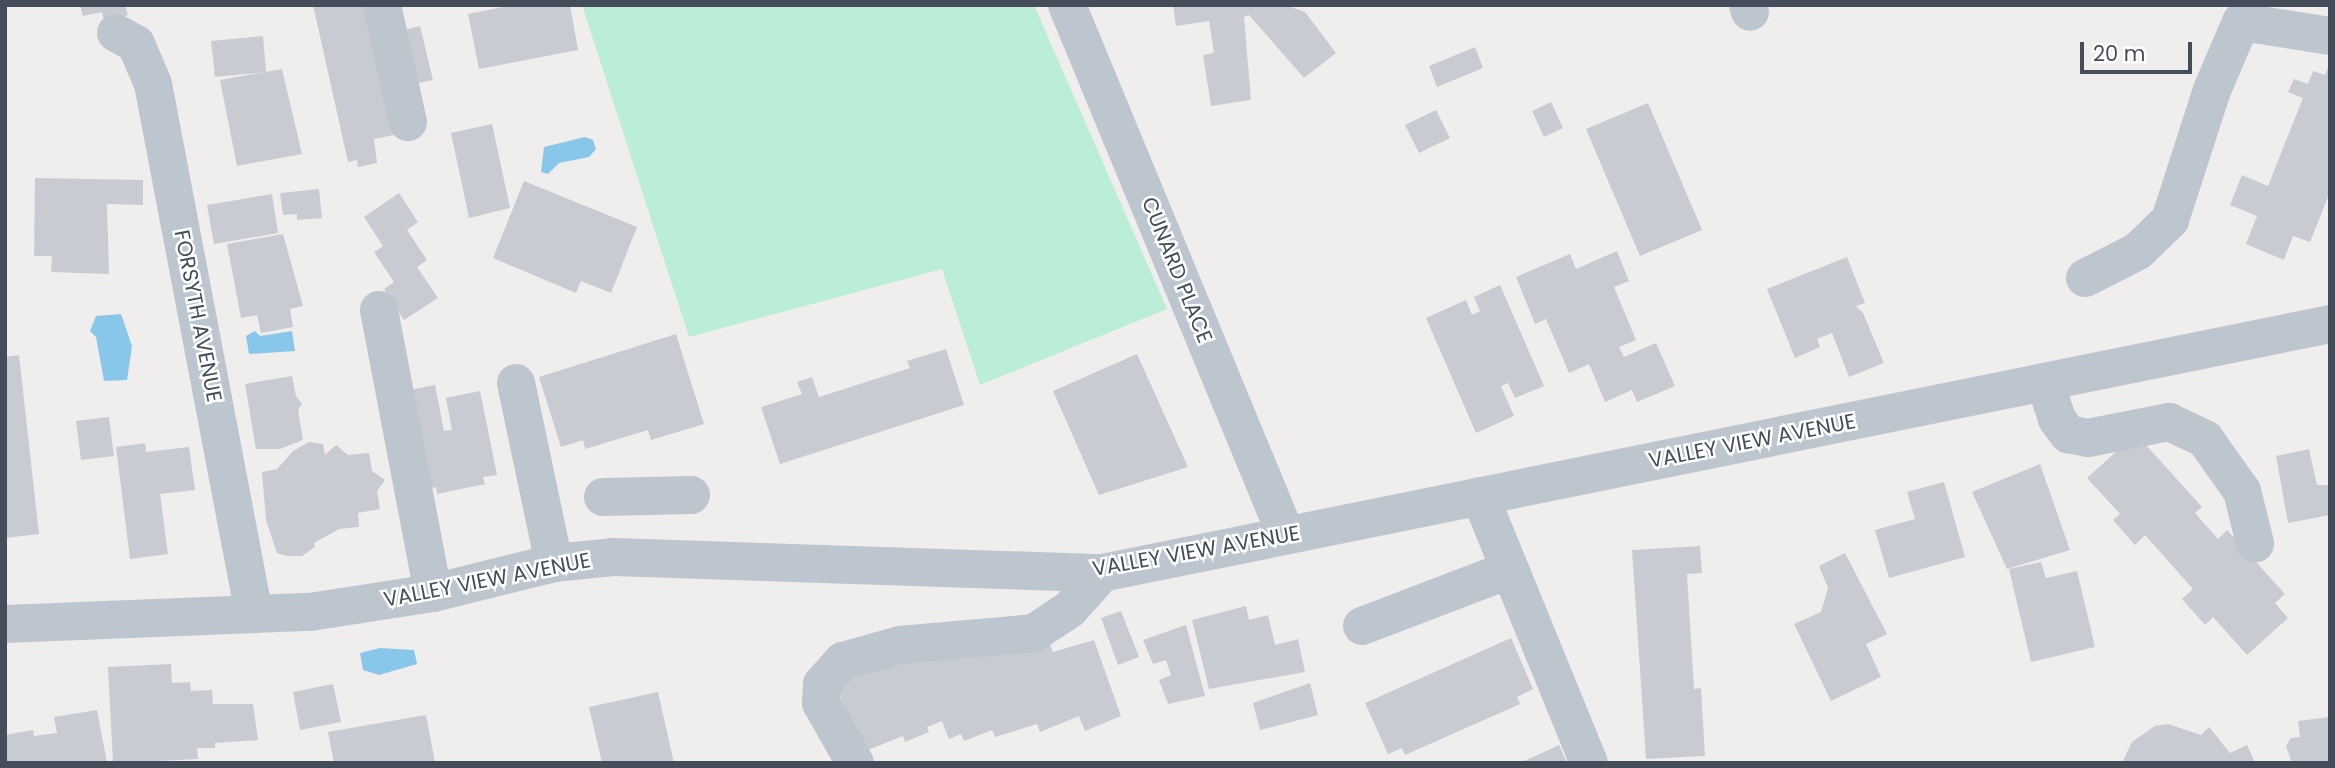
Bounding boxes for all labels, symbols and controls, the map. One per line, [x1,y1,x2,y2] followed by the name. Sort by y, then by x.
[2083,28,2195,72] scale bar
[2093,39,2146,68] text: 20 m
[1136,193,1218,347] street label: CUNARD PLACE
[169,228,227,404] street label: FORSYTH AVENUE
[1646,409,1858,473] street label: VALLEY VIEW AVENUE
[1090,520,1302,582] street label: VALLEY VIEW AVENUE
[381,548,593,612] street label: VALLEY VIEW AVENUE

